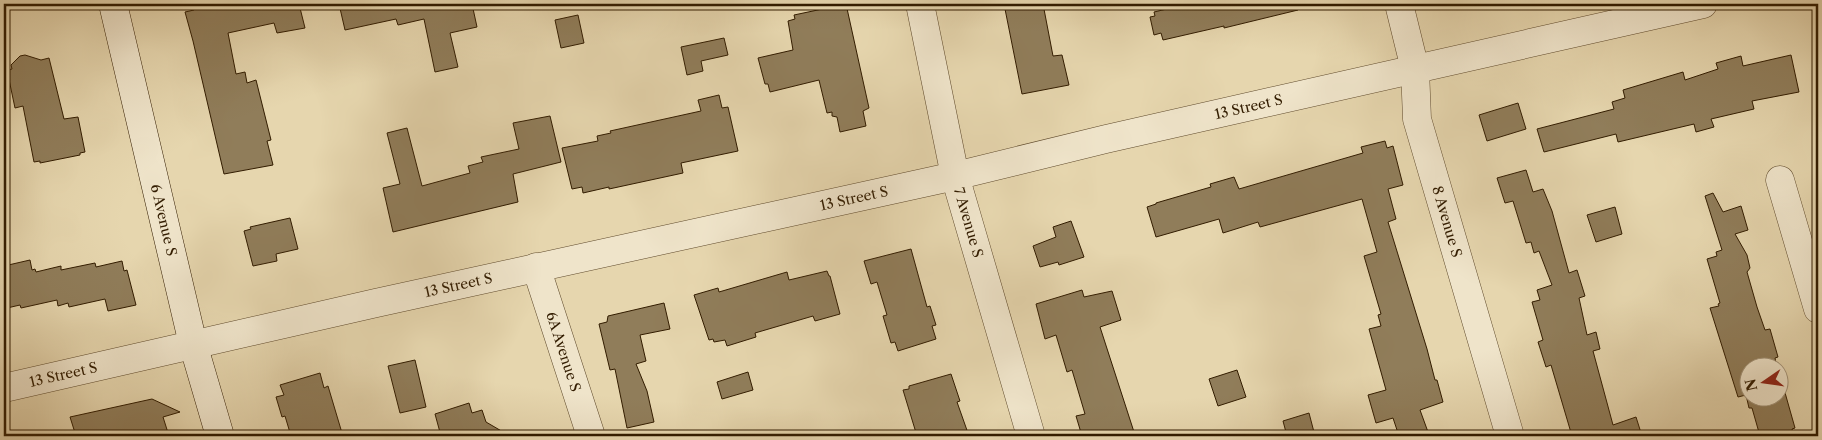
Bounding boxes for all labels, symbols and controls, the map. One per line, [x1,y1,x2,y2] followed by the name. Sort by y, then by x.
[1213,90,1284,123] street label: 13 Street S
[147,182,181,258] street label: 6 Avenue S
[818,182,890,214] street label: 13 Street S
[1428,184,1466,259] street label: 8 Avenue S
[950,185,987,260] street label: 7 Avenue S
[423,269,494,301] street label: 13 Street S
[542,309,585,394] street label: 6A Avenue S
[28,358,99,391] street label: 13 Street S
[1740,358,1790,408] north arrow
[1741,377,1761,393] text: N

